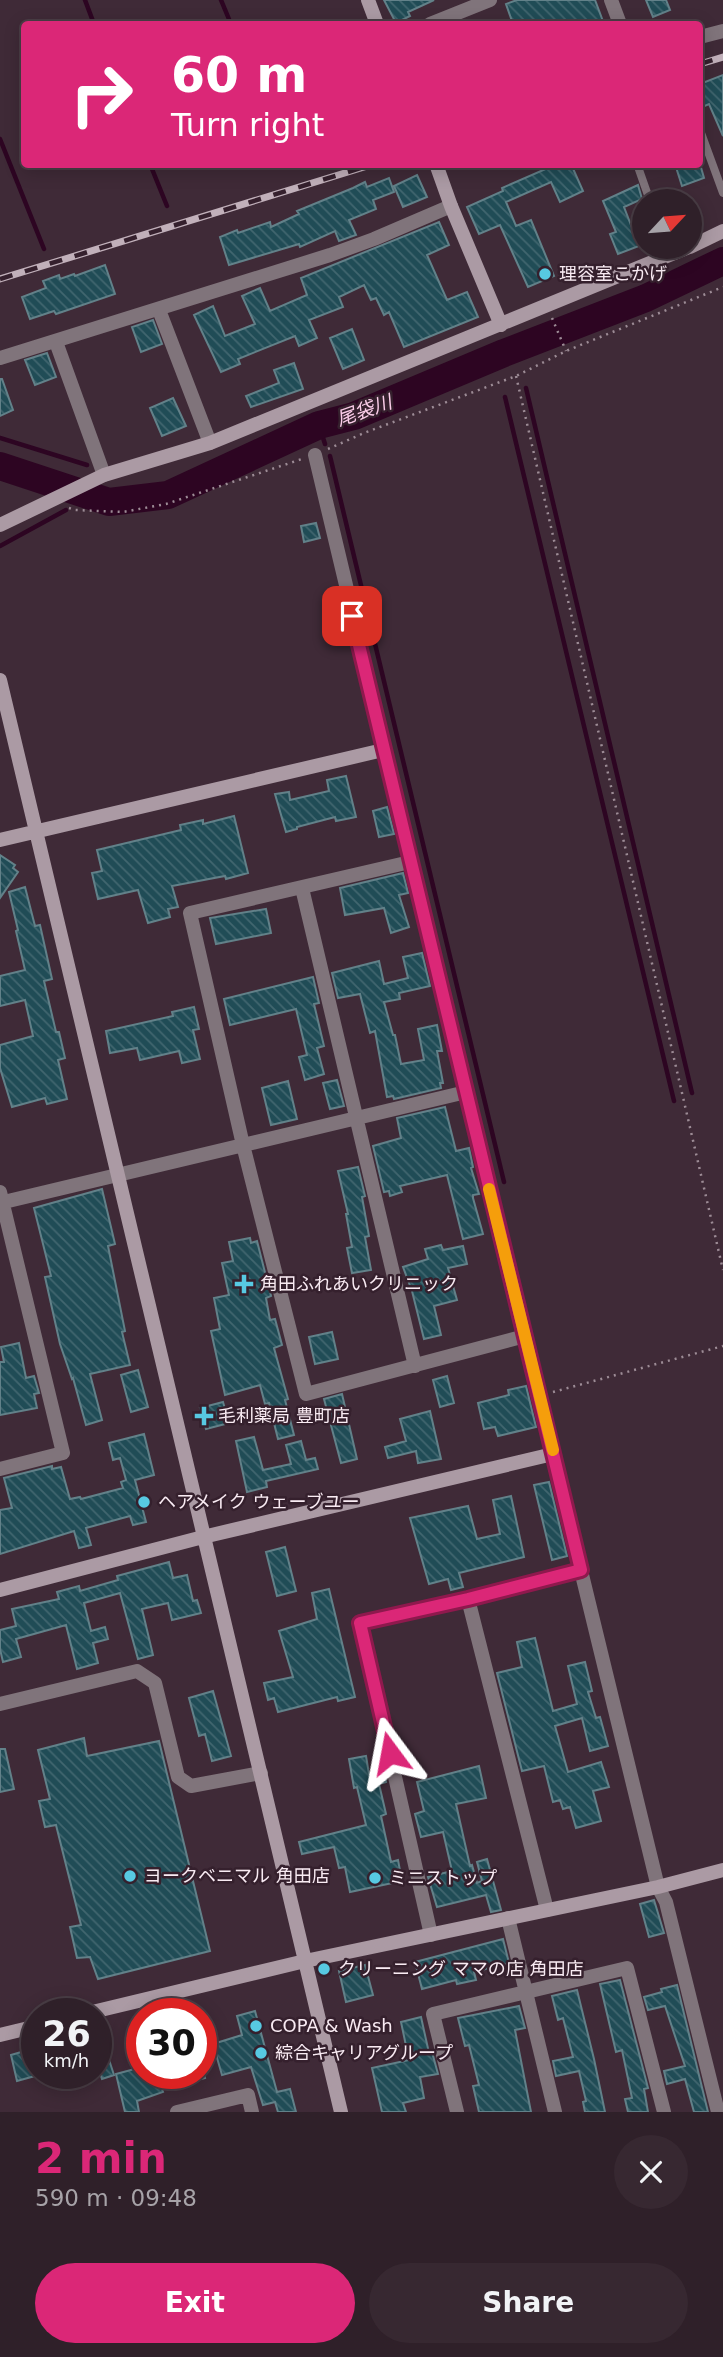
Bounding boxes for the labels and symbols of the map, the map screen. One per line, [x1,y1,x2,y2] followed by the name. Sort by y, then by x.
[632,189,702,259] north arrow
[559,263,667,284] place label: 理容室こかげ
[537,266,553,282] marker: 理容室こかげ
[333,390,396,430] water label: 尾袋川
[322,586,382,646] pin
[260,1273,458,1294] place label: 角田ふれあいクリニック
[234,1274,254,1294] marker: 角田ふれあいクリニック
[218,1405,350,1426] place label: 毛利薬局 豊町店
[196,1408,212,1424] marker: 毛利薬局 豊町店
[158,1491,359,1512] place label: ヘアメイク ウェーブユー
[136,1494,152,1510] marker: ヘアメイク ウェーブユー
[353,1716,427,1790] position arrow
[144,1865,330,1886] place label: ヨークベニマル 角田店
[389,1867,497,1888] place label: ミニストップ
[122,1868,138,1884] marker: ヨークベニマル 角田店
[367,1870,383,1886] marker: ミニストップ
[338,1958,583,1979] place label: クリーニング ママの店 角田店
[316,1961,332,1977] marker: クリーニング ママの店 角田店
[126,1998,217,2089] speed limit sign: 30
[270,2015,393,2036] place label: COPA & Wash
[248,2018,264,2034] marker: COPA & Wash
[275,2042,453,2063] place label: 綜合キャリアグループ
[253,2045,269,2061] marker: 綜合キャリアグループ

